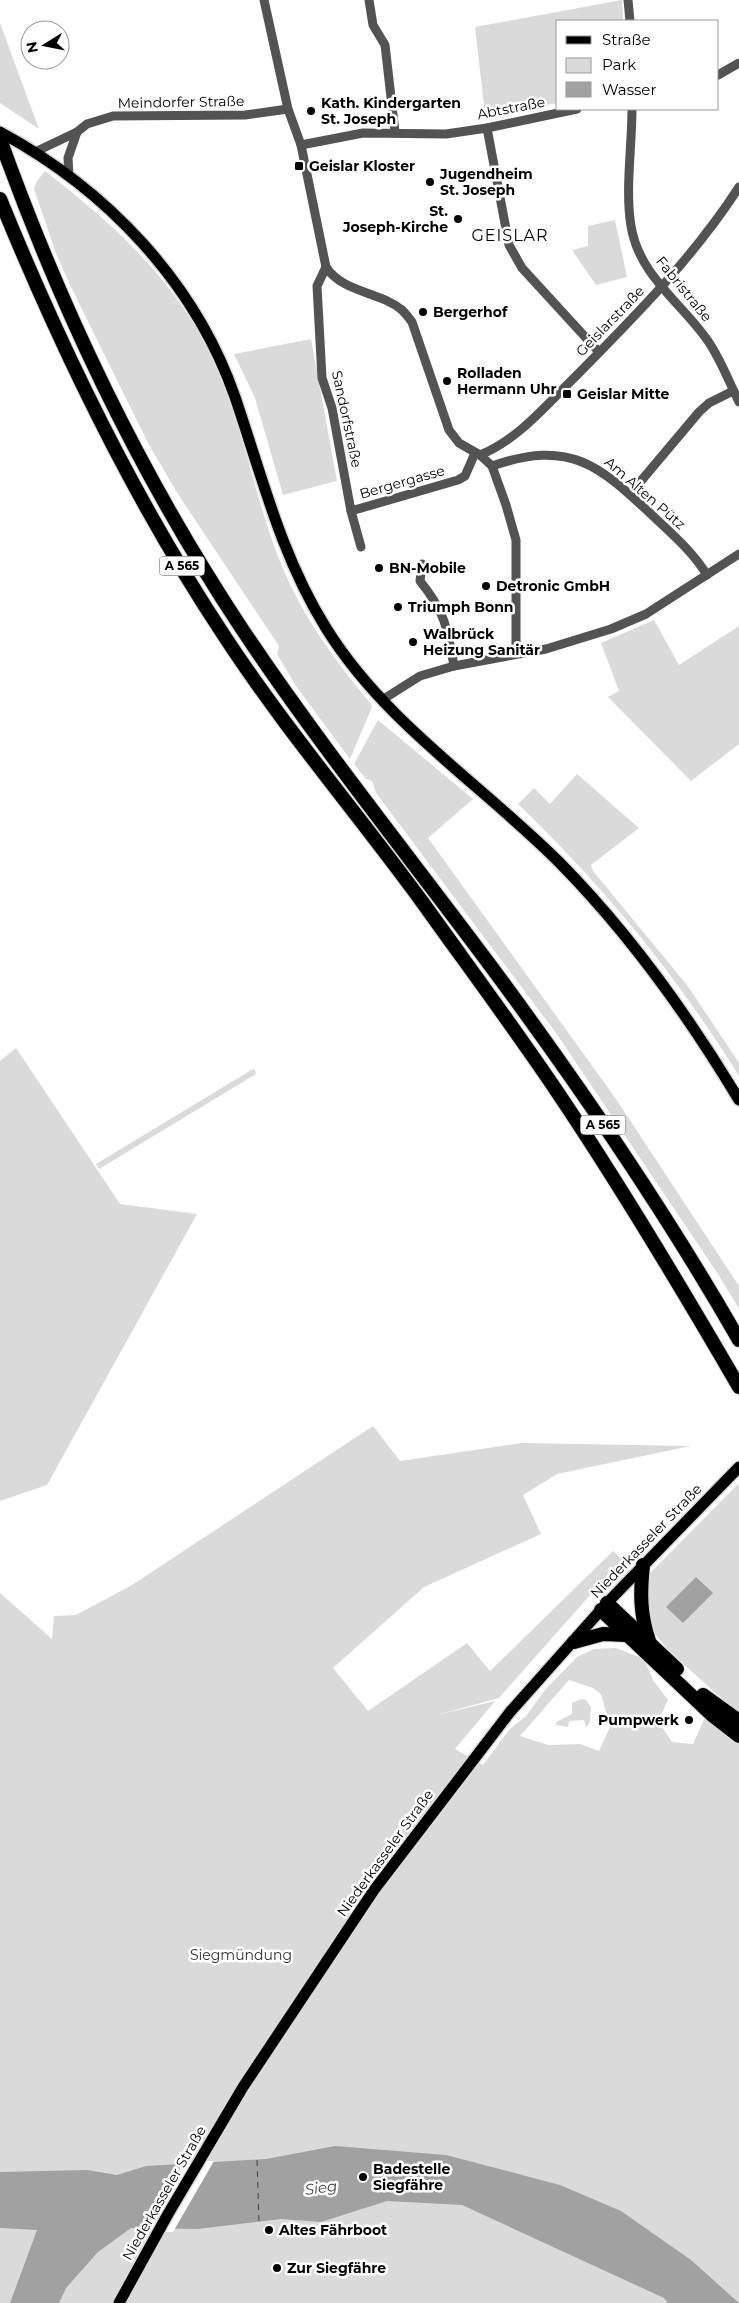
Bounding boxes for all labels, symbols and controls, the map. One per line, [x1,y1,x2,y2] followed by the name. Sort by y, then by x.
[20,20,70,70] north arrow
[556,20,719,110] legend
[602,30,651,49] text: Straße
[22,40,42,54] text: N
[602,55,636,74] text: Park
[602,80,656,99] text: Wasser
[117,92,245,112] street label: Meindorfer Straße
[475,93,547,123] street label: Abtstraße
[321,94,461,128] place label: Kath. Kindergarten St. Joseph
[305,105,317,117] marker: Kath. Kindergarten St. Joseph
[309,157,415,175] place label: Geislar Kloster
[293,160,305,172] marker: Geislar Kloster
[439,165,533,199] place label: Jugendheim St. Joseph
[424,176,436,188] marker: Jugendheim St. Joseph
[342,202,448,236] place label: St. Joseph-Kirche
[452,213,464,225] marker: St. Joseph-Kirche
[471,226,549,245] district label: GEISLAR
[652,253,716,325] street label: Fabristraße
[572,282,648,360] street label: Geislarstraße
[433,303,508,321] place label: Bergerhof
[417,306,429,318] marker: Bergerhof
[457,364,557,398] place label: Rolladen Hermann Uhr
[328,369,366,469] street label: Sandorfstraße
[441,375,453,387] marker: Rolladen Hermann Uhr
[577,385,669,403] place label: Geislar Mitte
[561,388,573,400] marker: Geislar Mitte
[601,453,689,533] street label: Am Alten Pütz
[357,461,447,503] street label: Bergergasse
[160,556,204,576] road number: A 565
[389,559,466,577] place label: BN-Mobile
[373,562,385,574] marker: BN-Mobile
[496,577,610,595] place label: Detronic GmbH
[480,580,492,592] marker: Detronic GmbH
[408,598,514,616] place label: Triumph Bonn
[392,601,404,613] marker: Triumph Bonn
[423,625,540,659] place label: Walbrück Heizung Sanitär
[407,636,419,648] marker: Walbrück Heizung Sanitär
[580,1116,626,1134] road number: A 565
[587,1480,705,1602] street label: Niederkasseler Straße
[598,1711,680,1729] place label: Pumpwerk
[683,1714,695,1726] marker: Pumpwerk
[333,1786,437,1920] street label: Niederkasseler Straße
[190,1946,292,1964] park label: Siegmündung
[118,2122,210,2264] street label: Niederkasseler Straße
[373,2160,450,2194] place label: Badestelle Siegfähre
[357,2171,369,2183] marker: Badestelle Siegfähre
[304,2176,338,2199] water label: Sieg
[278,2221,387,2239] place label: Altes Fährboot
[263,2224,275,2236] marker: Altes Fährboot
[287,2259,386,2277] place label: Zur Siegfähre
[271,2262,283,2274] marker: Zur Siegfähre

